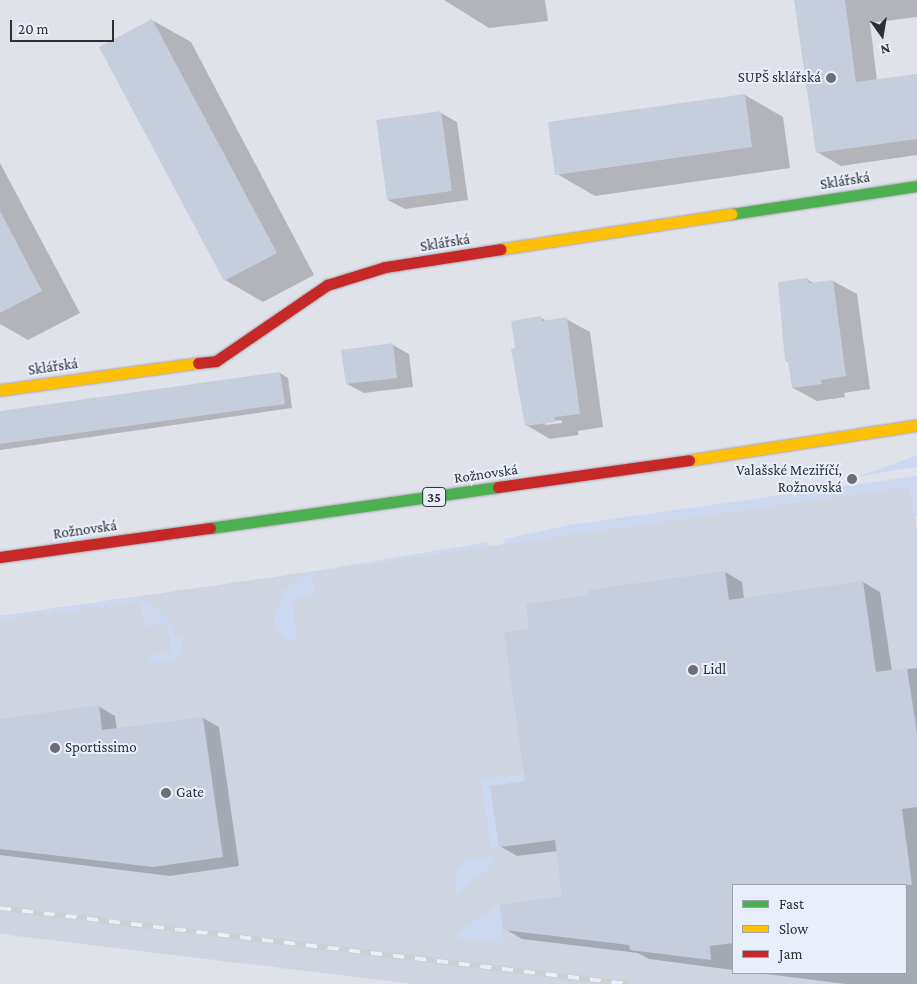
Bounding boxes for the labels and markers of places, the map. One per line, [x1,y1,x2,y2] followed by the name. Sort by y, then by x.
[738,69,821,87] place label: SUPŠ sklářská
[825,72,837,84] marker: SUPŠ sklářská
[736,461,842,496] place label: Valašské Meziříčí, Rožnovská
[846,473,858,485] marker: Valašské Meziříčí, Rožnovská
[703,661,726,679] place label: Lidl
[687,664,699,676] marker: Lidl
[65,739,137,757] place label: Sportissimo
[49,742,61,754] marker: Sportissimo
[176,784,204,802] place label: Gate
[160,787,172,799] marker: Gate

